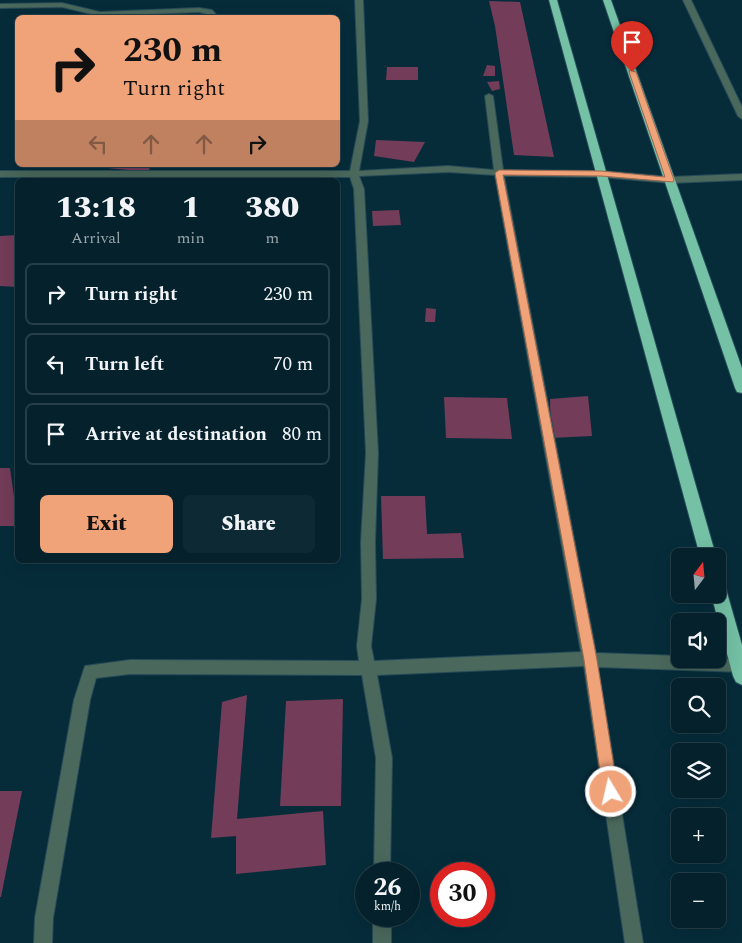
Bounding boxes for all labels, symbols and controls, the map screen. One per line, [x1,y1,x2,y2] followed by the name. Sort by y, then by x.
[611,21,653,72] pin
[123,24,222,77] text: 230 m
[618,28,646,56] icon: arrive
[40,35,105,100] icon: right
[123,72,225,105] text: Turn right
[84,130,112,158] icon: left
[137,130,165,158] icon: ahead
[190,130,218,158] icon: ahead
[243,130,271,158] icon: right
[56,185,136,231] text: 13:18
[182,185,200,231] text: 1
[245,185,299,231] text: 380
[71,226,121,250] text: Arrival
[177,226,205,250] text: min
[265,226,279,250] text: m
[42,280,70,308] icon: right
[85,280,178,309] text: Turn right
[263,280,313,309] text: 230 m
[42,350,70,378] icon: left
[85,350,164,379] text: Turn left
[273,350,313,379] text: 70 m
[42,420,70,448] icon: arrive
[85,420,267,449] text: Arrive at destination
[282,420,322,449] text: 80 m
[40,495,173,553] button: Exit
[183,495,315,553] button: Share
[671,548,726,602] north arrow
[671,548,726,928] map controls
[671,613,726,668] button: sound
[671,678,726,733] button: search
[671,743,726,798] button: layers
[584,765,636,817] position arrow
[671,808,726,863] button: +
[430,862,495,927] speed limit sign: 30
[373,869,402,907] text: 26
[671,873,726,928] button: −
[374,897,401,916] text: km/h

